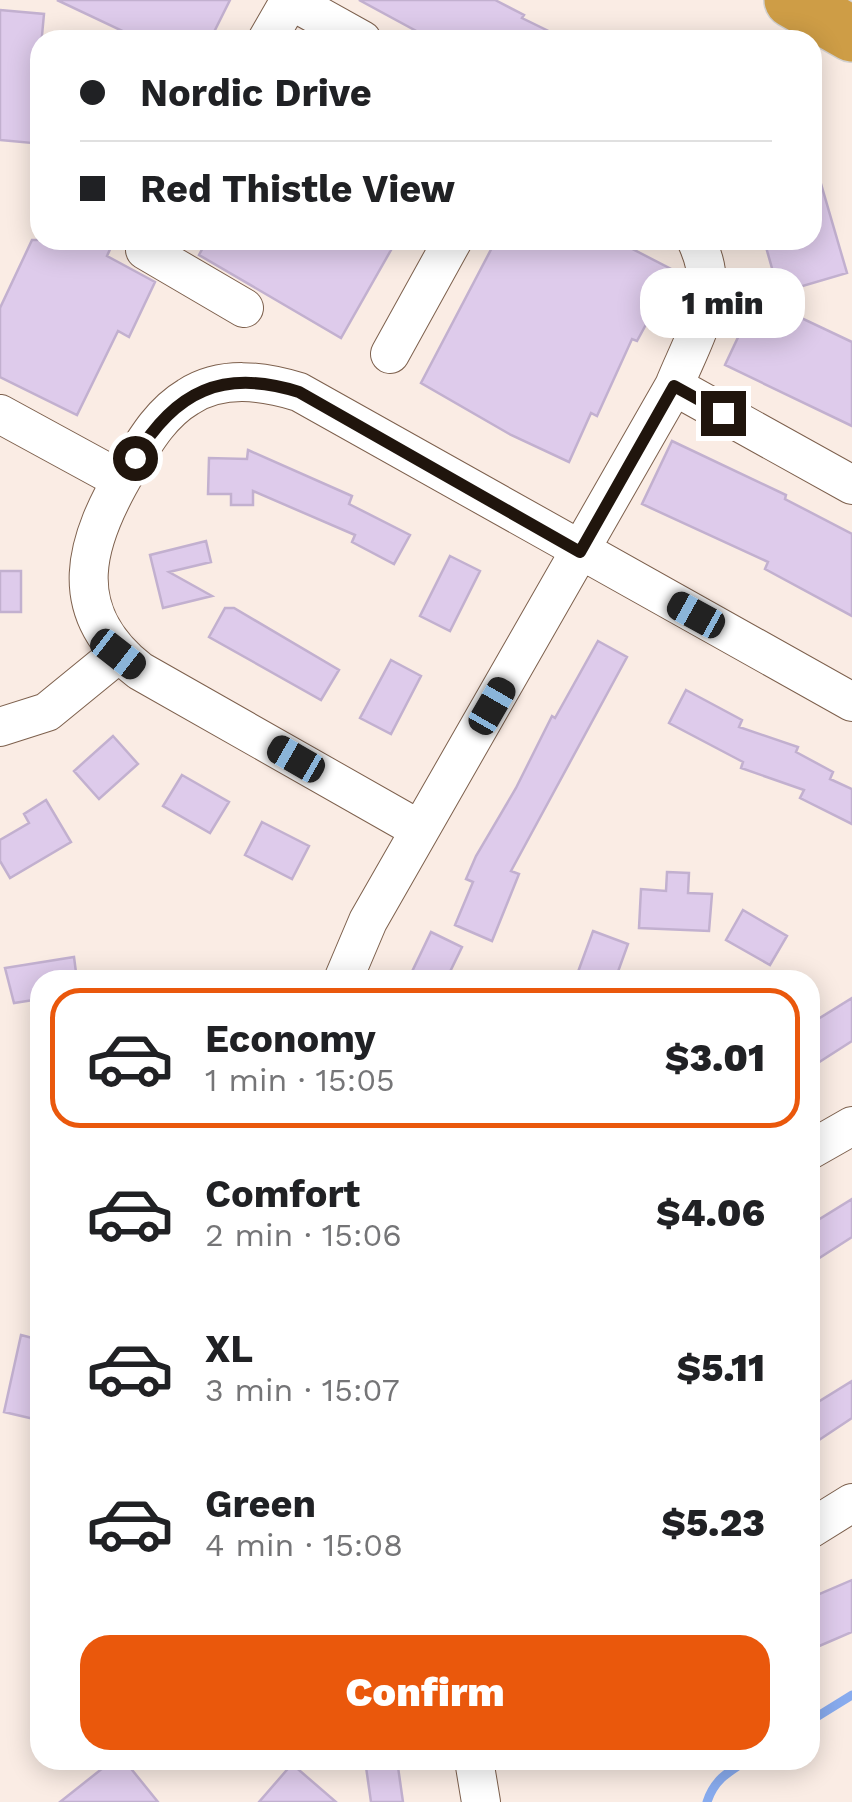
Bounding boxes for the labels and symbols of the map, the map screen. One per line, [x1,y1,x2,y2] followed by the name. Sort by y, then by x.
[640,268,806,338] callout: 1 min
[701,391,746,436] route end
[113,436,158,481] route start
[662,587,730,643] car
[85,624,151,684] car
[464,673,520,739] car
[263,731,329,787] car

